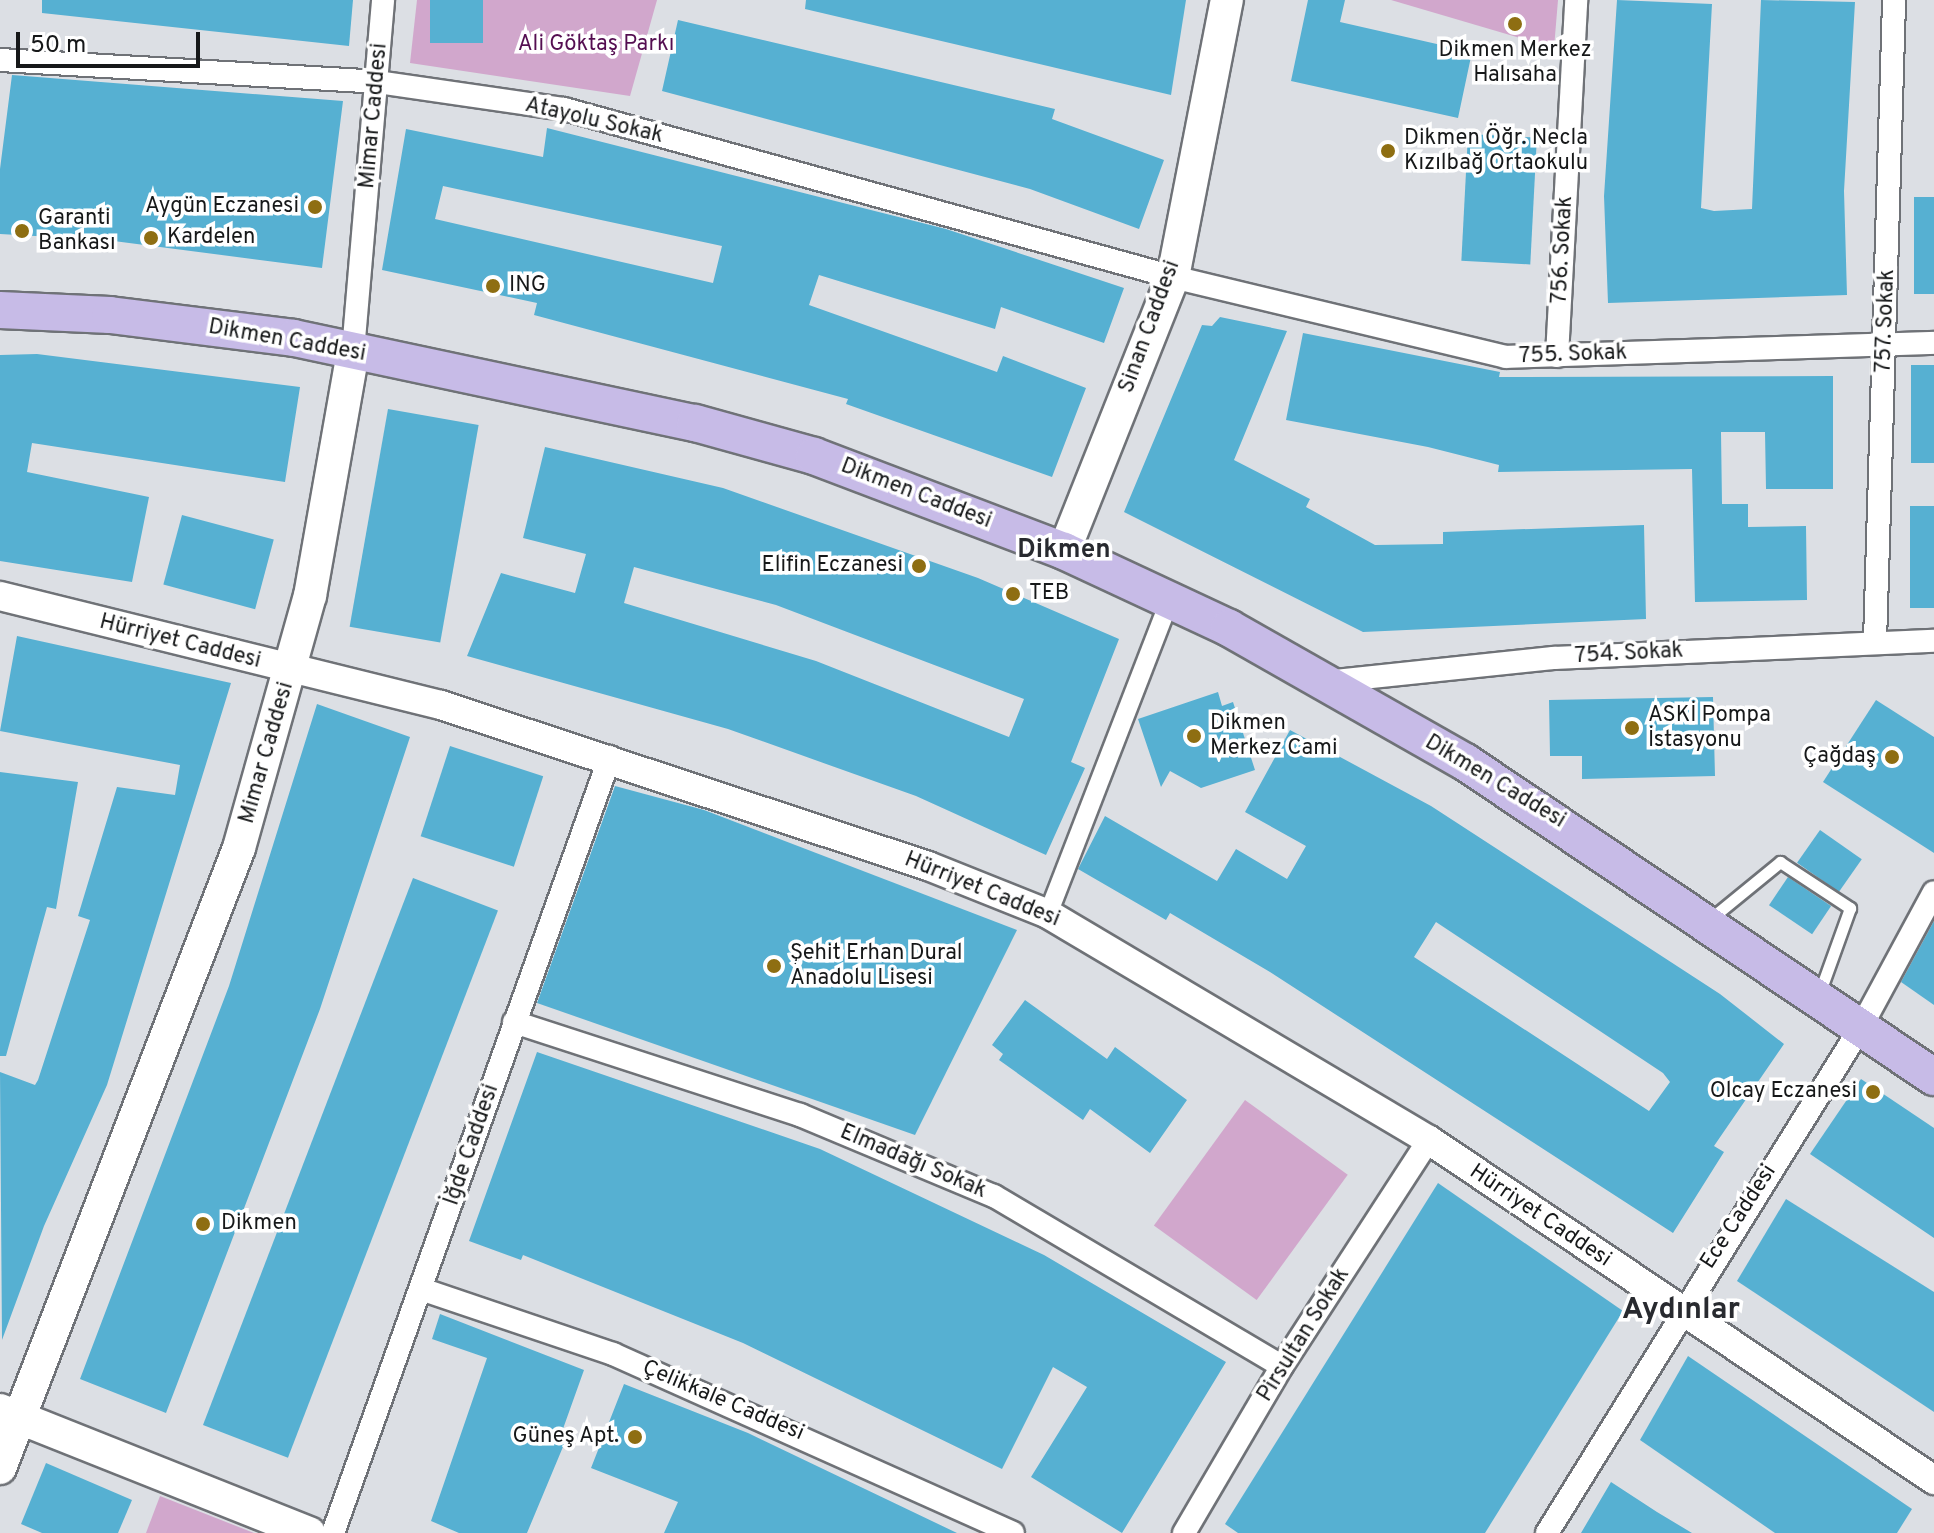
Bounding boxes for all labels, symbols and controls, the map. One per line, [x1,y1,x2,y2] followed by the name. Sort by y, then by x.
[1506,15,1524,33] marker: Dikmen Merkez Halısaha
[20,16,204,66] scale bar
[30,31,86,61] text: 50 m
[518,32,674,58] park label: Ali Göktaş Parkı
[1439,37,1591,88] place label: Dikmen Merkez Halısaha
[354,42,394,190] street label: Mimar Caddesi
[522,92,666,150] street label: Atayolu Sokak
[1404,125,1588,176] place label: Dikmen Öğr. Necla Kızılbağ Ortaokulu
[1379,142,1397,160] marker: Dikmen Öğr. Necla Kızılbağ Ortaokulu
[145,194,299,220] place label: Aygün Eczanesi
[1547,195,1579,305] street label: 756. Sokak
[306,198,324,216] marker: Aygün Eczanesi
[38,205,115,256] place label: Garanti Bankası
[13,222,31,240] marker: Garanti Bankası
[167,225,255,251] place label: Kardelen
[142,229,160,247] marker: Kardelen
[1114,257,1186,397] street label: Sinan Caddesi
[1871,269,1901,373] street label: 757. Sokak
[509,273,546,299] place label: ING
[484,277,502,295] marker: ING
[206,314,368,368] street label: Dikmen Caddesi
[1518,340,1628,370] street label: 755. Sokak
[837,453,995,535] street label: Dikmen Caddesi
[1017,535,1111,567] district label: Dikmen
[762,553,903,579] place label: Elifin Eczanesi
[910,557,928,575] marker: Elifin Eczanesi
[1029,581,1069,607] place label: TEB
[1004,585,1022,603] marker: TEB
[97,609,263,675] street label: Hürriyet Caddesi
[1574,638,1684,670] street label: 754. Sokak
[234,679,300,827] street label: Mimar Caddesi
[1648,702,1771,754] place label: ASKİ Pompa İstasyonu
[1210,710,1337,762] place label: Dikmen Merkez Cami
[1623,719,1641,737] marker: ASKİ Pompa İstasyonu
[1185,727,1203,745] marker: Dikmen Merkez Cami
[1420,730,1570,834] street label: Dikmen Caddesi
[1803,744,1876,770] place label: Çağdaş
[1883,748,1901,766] marker: Çağdaş
[900,847,1064,933] street label: Hürriyet Caddesi
[790,940,963,992] place label: Şehit Erhan Dural Anadolu Lisesi
[765,957,783,975] marker: Şehit Erhan Dural Anadolu Lisesi
[1710,1079,1857,1105] place label: Olcay Eczanesi
[439,1081,505,1209] street label: İğde Caddesi
[1864,1083,1882,1101] marker: Olcay Eczanesi
[836,1119,990,1205] street label: Elmadağı Sokak
[1464,1159,1616,1273] street label: Hürriyet Caddesi
[1696,1160,1782,1274] street label: Ece Caddesi
[221,1211,297,1237] place label: Dikmen
[192,1213,214,1235] marker: Dikmen
[1252,1263,1356,1407] street label: Pirsultan Sokak
[1622,1293,1740,1329] district label: Aydınlar
[638,1355,808,1447] street label: Çelikkale Caddesi
[512,1424,619,1450] place label: Güneş Apt.
[626,1428,644,1446] marker: Güneş Apt.

